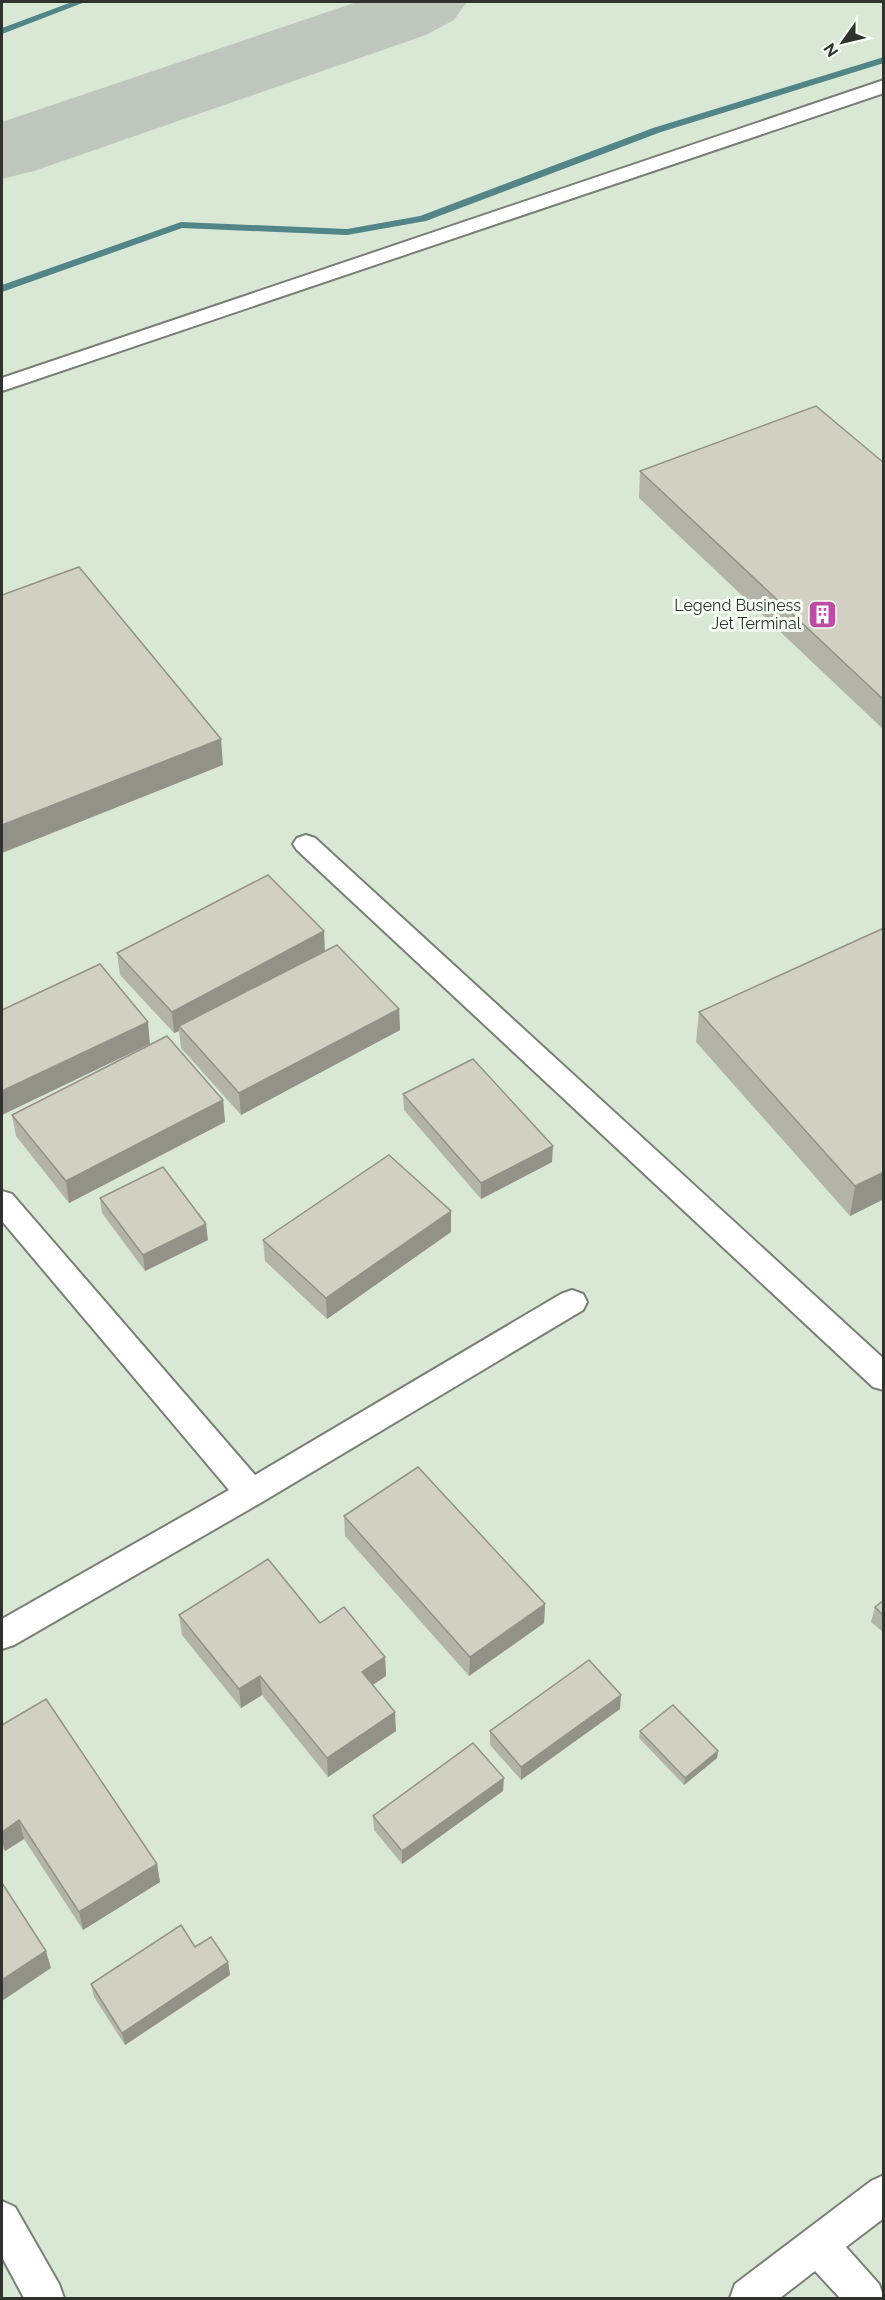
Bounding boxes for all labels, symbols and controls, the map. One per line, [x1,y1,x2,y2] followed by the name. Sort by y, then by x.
[813,12,873,72] north arrow
[820,40,842,60] text: N
[674,596,802,633] place label: Legend Business Jet Terminal
[806,598,838,630] building icon: Legend Business Jet Terminal

